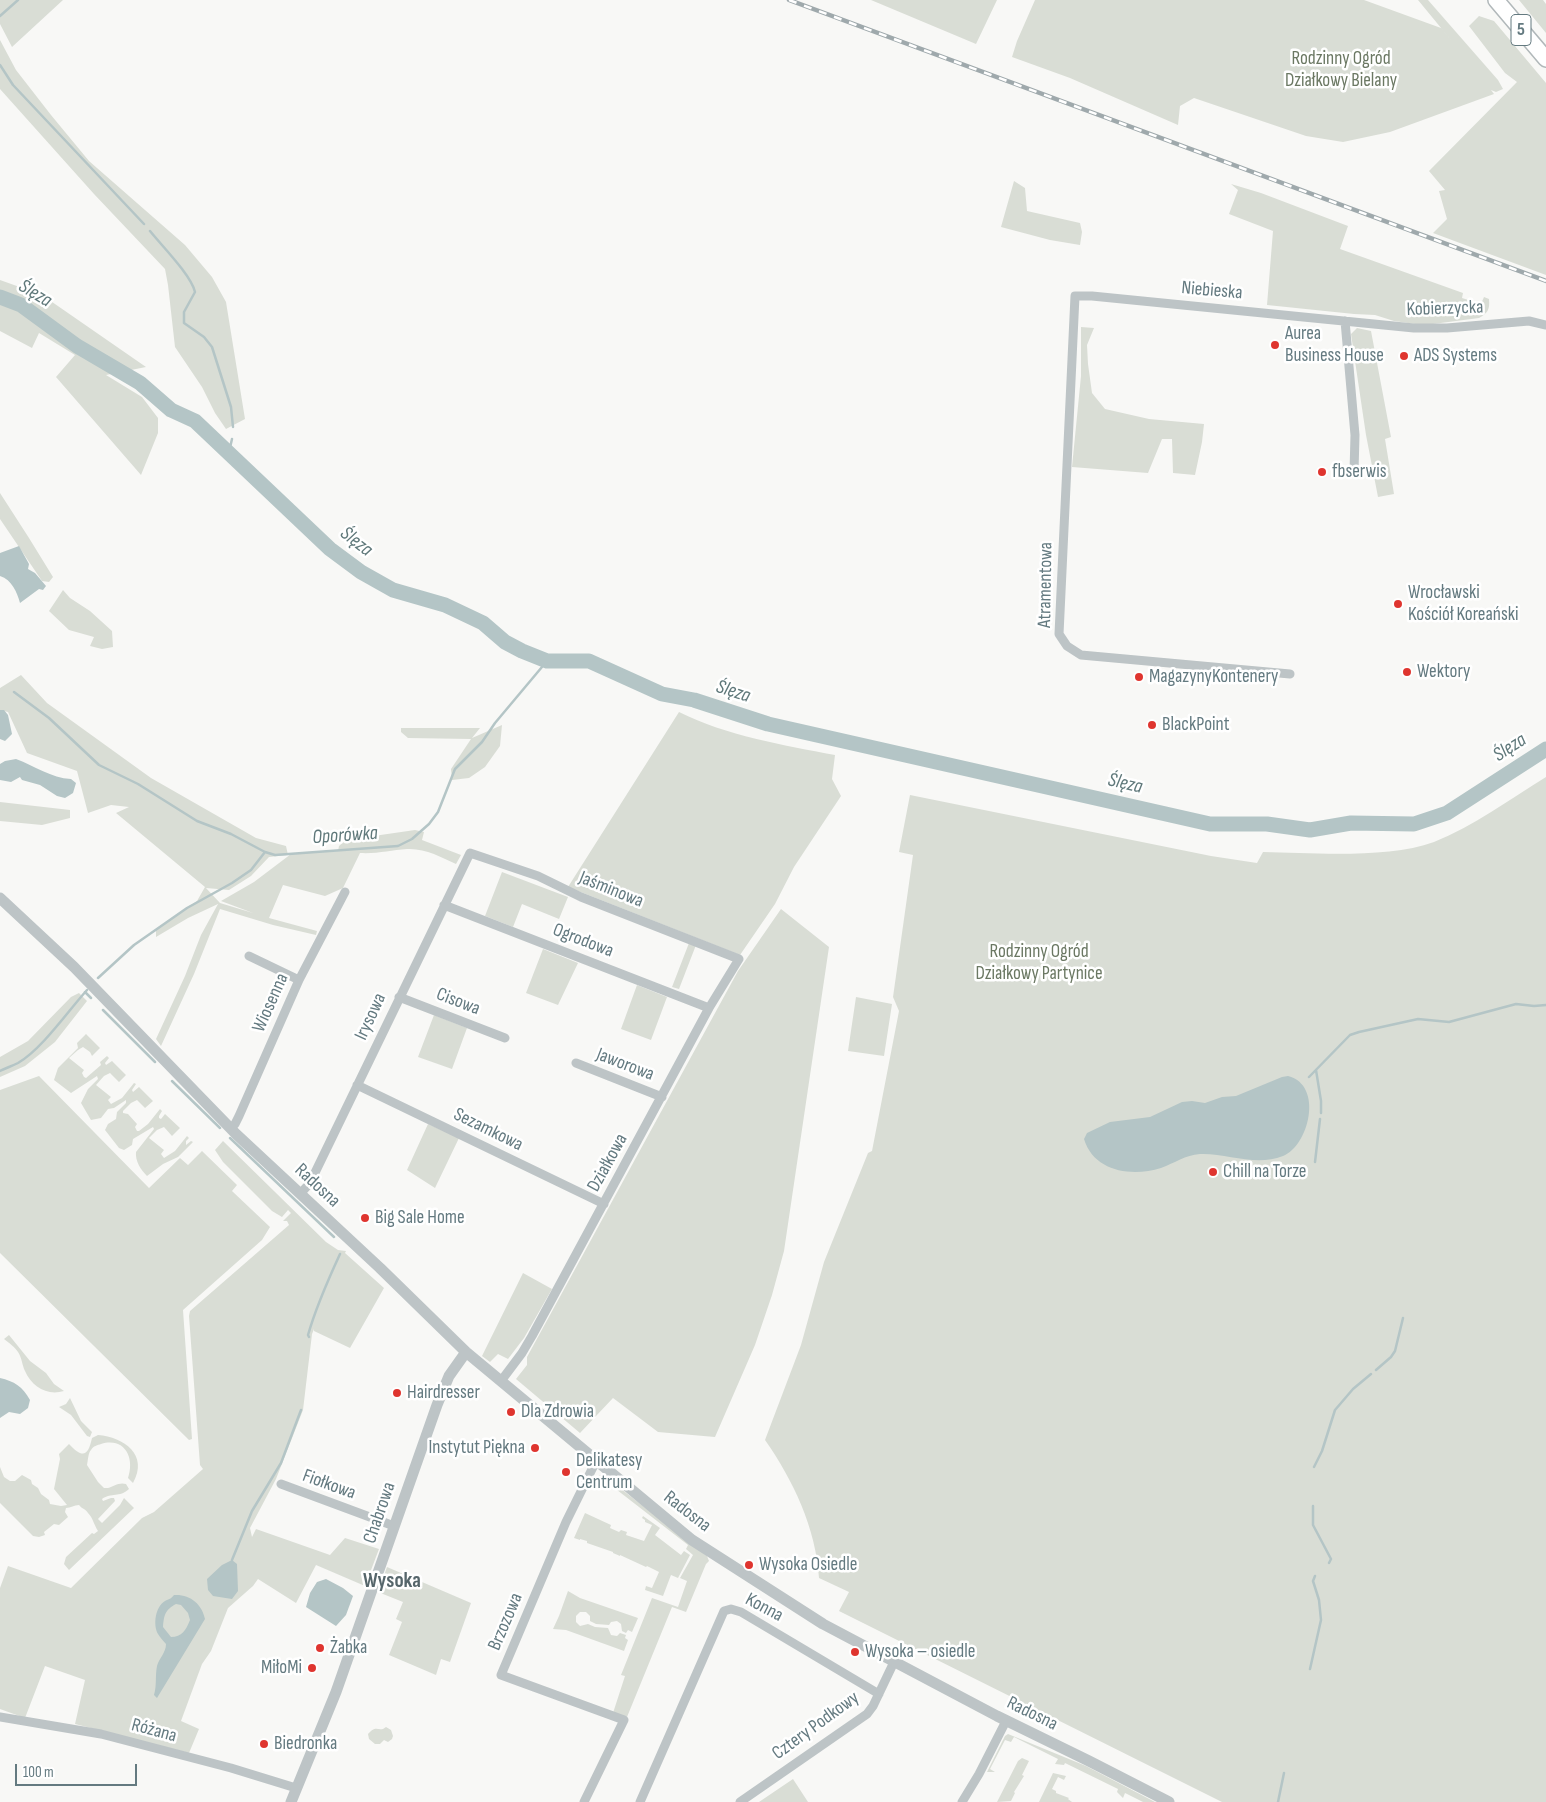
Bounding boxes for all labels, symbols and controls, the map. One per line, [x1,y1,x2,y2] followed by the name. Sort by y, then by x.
[1511,14,1531,46] road number: 5
[1285,48,1397,92] park label: Rodzinny Ogród Działkowy Bielany
[14,275,56,313] water label: Ślęza
[1180,277,1244,305] street label: Niebieska
[1406,296,1484,322] street label: Kobierzycka
[1285,323,1384,367] place label: Aurea Business House
[1269,339,1281,351] marker: Aurea Business House
[1414,345,1497,367] place label: ADS Systems
[1398,350,1410,362] marker: ADS Systems
[1332,461,1387,483] place label: fbserwis
[1316,466,1328,478] marker: fbserwis
[335,522,377,562] water label: Ślęza
[1034,542,1058,628] street label: Atramentowa
[1408,582,1519,626] place label: Wrocławski Kościół Koreański
[1392,598,1404,610] marker: Wrocławski Kościół Koreański
[1417,661,1470,683] place label: Wektory
[1149,666,1278,688] place label: MagazynyKontenery
[1401,666,1413,678] marker: Wektory
[1133,671,1145,683] marker: MagazynyKontenery
[713,675,753,709] water label: Ślęza
[1162,714,1230,736] place label: BlackPoint
[1146,719,1158,731] marker: BlackPoint
[1489,728,1531,768] water label: Ślęza
[1105,768,1145,800] water label: Ślęza
[311,822,379,850] water label: Oporówka
[575,867,647,913] street label: Jaśminowa
[549,919,617,963] street label: Ogrodowa
[975,941,1103,985] park label: Rodzinny Ogród Działkowy Partynice
[248,970,294,1036] street label: Wiosenna
[433,983,483,1021] street label: Cisowa
[350,990,392,1044] street label: Irysowa
[593,1044,657,1086] street label: Jaworowa
[449,1103,527,1157] street label: Sezamkowa
[583,1130,633,1196] street label: Działkowa
[290,1159,344,1213] street label: Radosna
[1223,1161,1306,1183] place label: Chill na Torze
[1207,1166,1219,1178] marker: Chill na Torze
[375,1207,465,1229] place label: Big Sale Home
[359,1212,371,1224] marker: Big Sale Home
[407,1382,480,1404] place label: Hairdresser
[391,1387,403,1399] marker: Hairdresser
[521,1401,594,1423] place label: Dla Zdrowia
[505,1406,517,1418] marker: Dla Zdrowia
[428,1437,525,1459] place label: Instytut Piękna
[529,1442,541,1454] marker: Instytut Piękna
[576,1450,642,1494] place label: Delikatesy Centrum
[299,1465,359,1505] street label: Fiołkowa
[560,1466,572,1478] marker: Delikatesy Centrum
[359,1479,401,1547] street label: Chabrowa
[659,1486,715,1538] street label: Radosna
[759,1554,857,1576] place label: Wysoka Osiedle
[743,1559,755,1571] marker: Wysoka Osiedle
[363,1569,421,1595] district label: Wysoka
[741,1589,787,1627] street label: Konna
[484,1590,528,1654] street label: Brzozowa
[330,1637,367,1659] place label: Żabka
[865,1641,975,1663] place label: Wysoka – osiedle
[314,1642,326,1654] marker: Żabka
[849,1646,861,1658] marker: Wysoka – osiedle
[261,1657,302,1679] place label: MiłoMi
[306,1662,318,1674] marker: MiłoMi
[768,1687,864,1765] street label: Cztery Podkowy
[1003,1692,1061,1736] street label: Radosna
[129,1714,179,1748] street label: Różana
[274,1733,337,1755] place label: Biedronka
[258,1738,270,1750] marker: Biedronka
[18,1754,140,1786] scale bar
[23,1763,54,1782] text: 100 m

